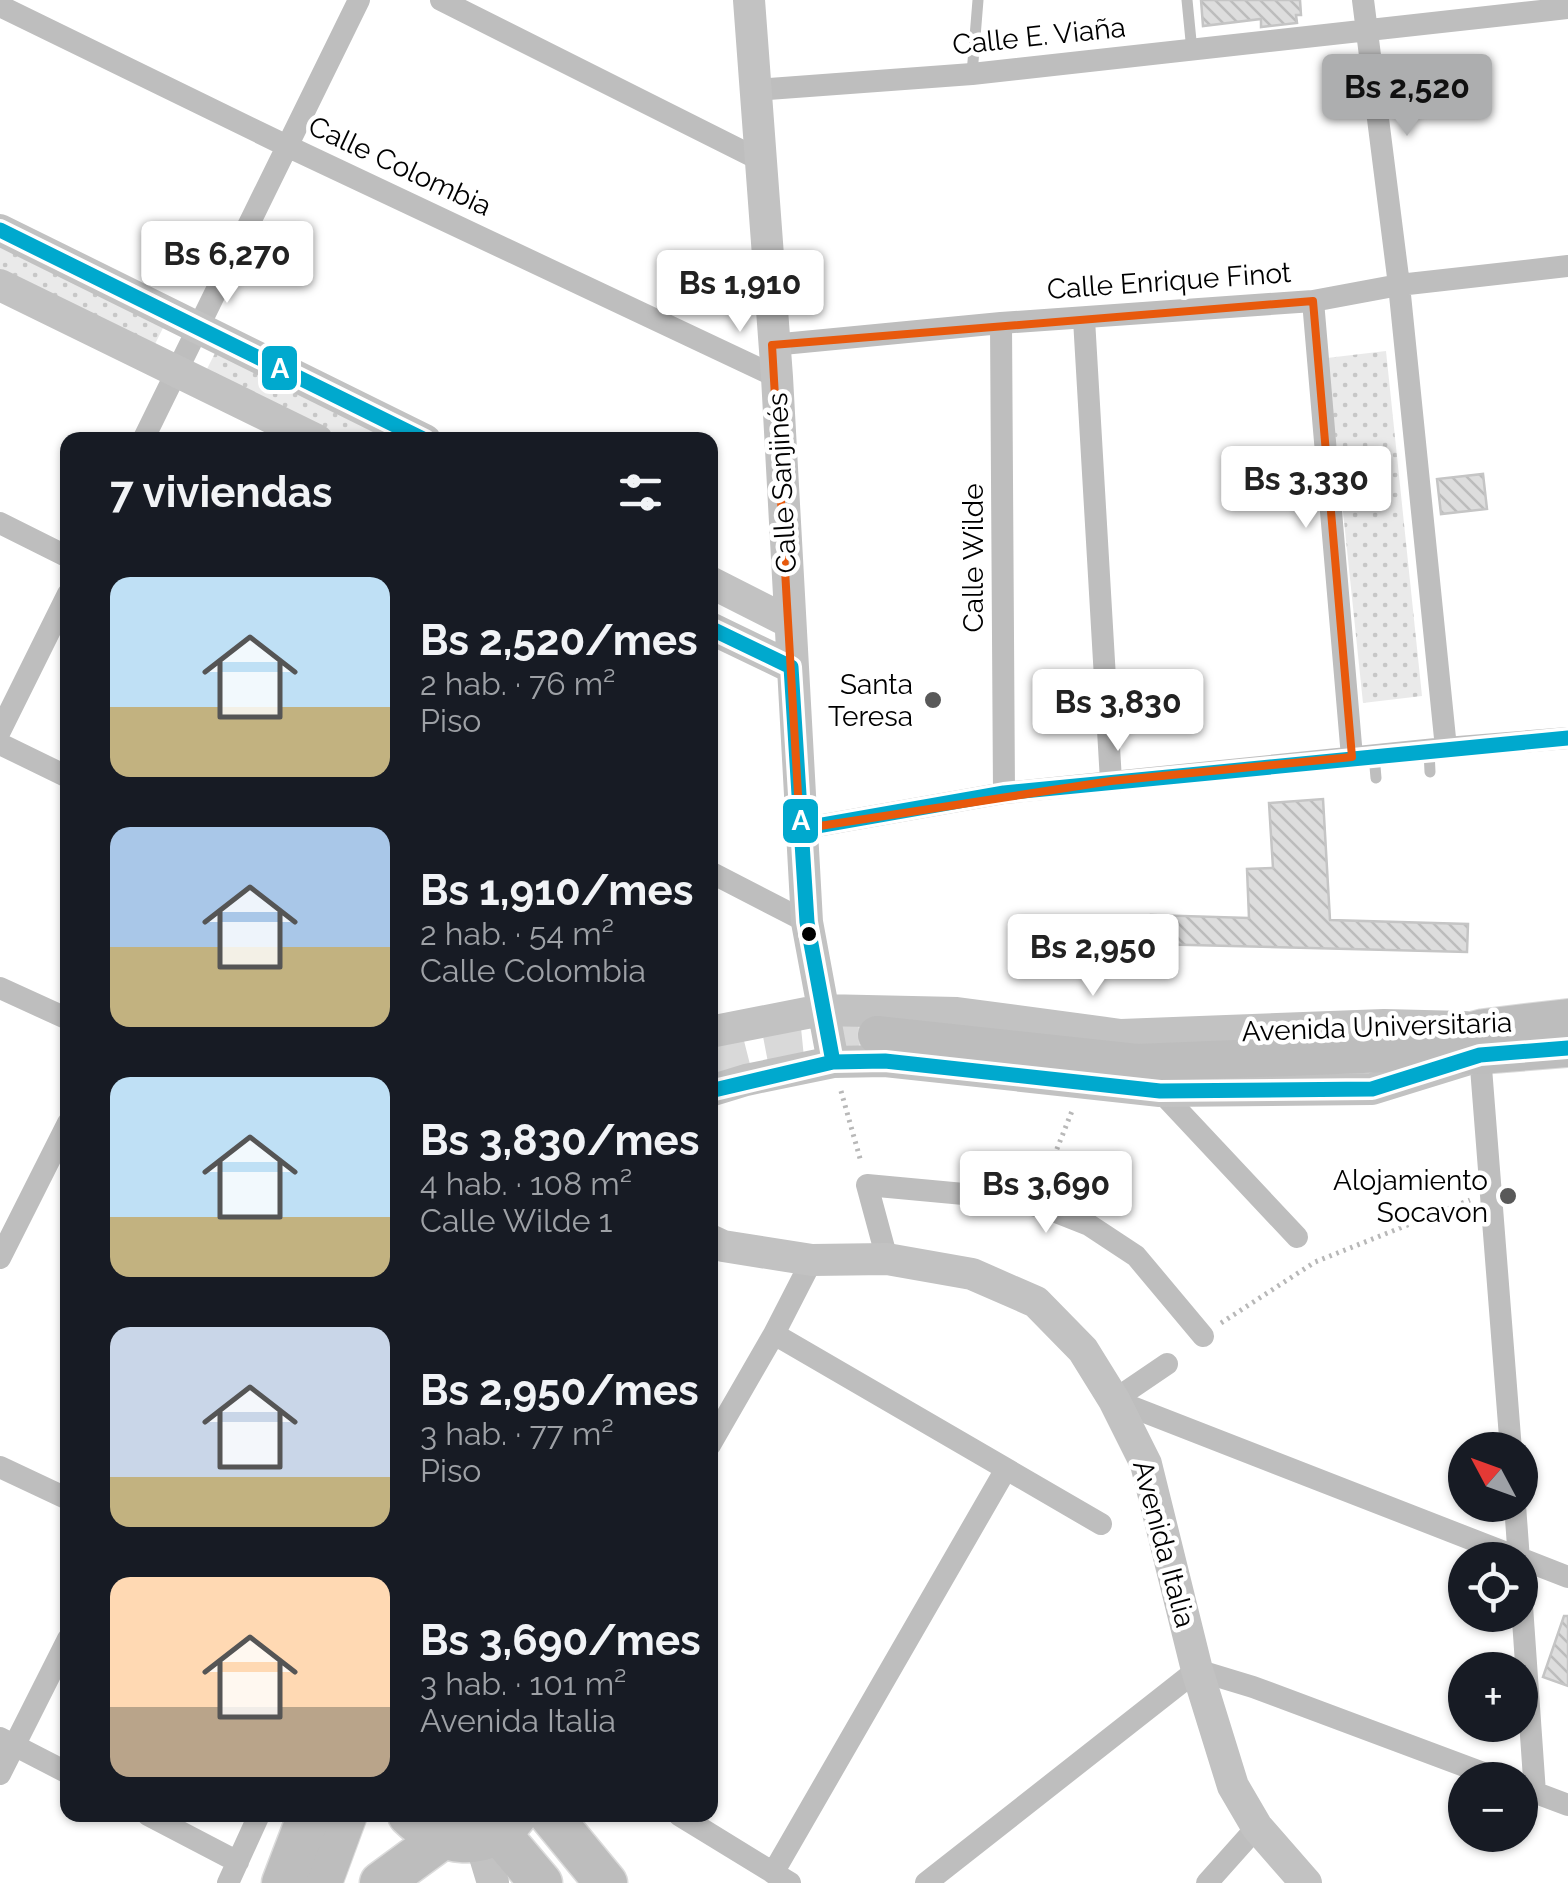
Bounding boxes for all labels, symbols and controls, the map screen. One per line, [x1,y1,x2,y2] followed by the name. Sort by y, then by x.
[951,11,1127,61] street label: Calle E. Viaña
[1304,54,1510,139] pin: Bs 2,520
[1344,68,1470,105] text: Bs 2,520
[303,109,497,223] street label: Calle Colombia
[124,221,330,306] pin: Bs 6,270
[163,235,291,272] text: Bs 6,270
[637,250,843,335] pin: Bs 1,910
[1046,256,1293,306] street label: Calle Enrique Finot
[679,264,801,301] text: Bs 1,910
[260,344,299,392] line badge: A
[271,352,290,385] text: A
[761,392,803,574] street label: Calle Sanjinés
[1203,446,1409,531] pin: Bs 3,330
[1243,460,1369,497] text: Bs 3,330
[613,465,668,520] icon: filters
[110,468,333,517] text: 7 viviendas
[957,483,990,633] street label: Calle Wilde
[420,616,698,665] text: Bs 2,520/mes
[190,617,310,737] icon: home
[420,665,616,702] text: 2 hab. · 76 m²
[828,668,913,733] place label: Santa Teresa
[1015,669,1221,754] pin: Bs 3,830
[1054,683,1182,720] text: Bs 3,830
[922,689,944,711] marker: Santa Teresa
[420,702,481,739] text: Piso
[781,797,820,845] line badge: A
[792,804,811,837] text: A
[420,866,693,915] text: Bs 1,910/mes
[190,867,310,987] icon: home
[990,914,1196,999] pin: Bs 2,950
[420,915,614,952] text: 2 hab. · 54 m²
[799,924,819,944] unlabelled marker
[1030,928,1156,965] text: Bs 2,950
[420,952,646,989] text: Calle Colombia
[1241,1006,1513,1048] street label: Avenida Universitaria
[420,1116,699,1165] text: Bs 3,830/mes
[190,1117,310,1237] icon: home
[943,1151,1149,1236] pin: Bs 3,690
[1333,1164,1488,1229] place label: Alojamiento Socavon
[420,1165,632,1202] text: 4 hab. · 108 m²
[982,1165,1110,1202] text: Bs 3,690
[1497,1185,1519,1207] marker: Alojamiento Socavon
[420,1202,612,1239] text: Calle Wilde 1
[420,1366,699,1415] text: Bs 2,950/mes
[190,1367,310,1487] icon: home
[420,1415,614,1452] text: 3 hab. · 77 m²
[1448,1432,1538,1522] north arrow
[1448,1432,1538,1852] map controls
[420,1452,481,1489] text: Piso
[1126,1457,1202,1631] street label: Avenida Italia
[1448,1542,1538,1632] button: locate
[420,1616,701,1665] text: Bs 3,690/mes
[190,1617,310,1737] icon: home
[1448,1652,1538,1742] button: +
[420,1665,626,1702] text: 3 hab. · 101 m²
[420,1702,616,1739] text: Avenida Italia
[1448,1762,1538,1852] button: −

